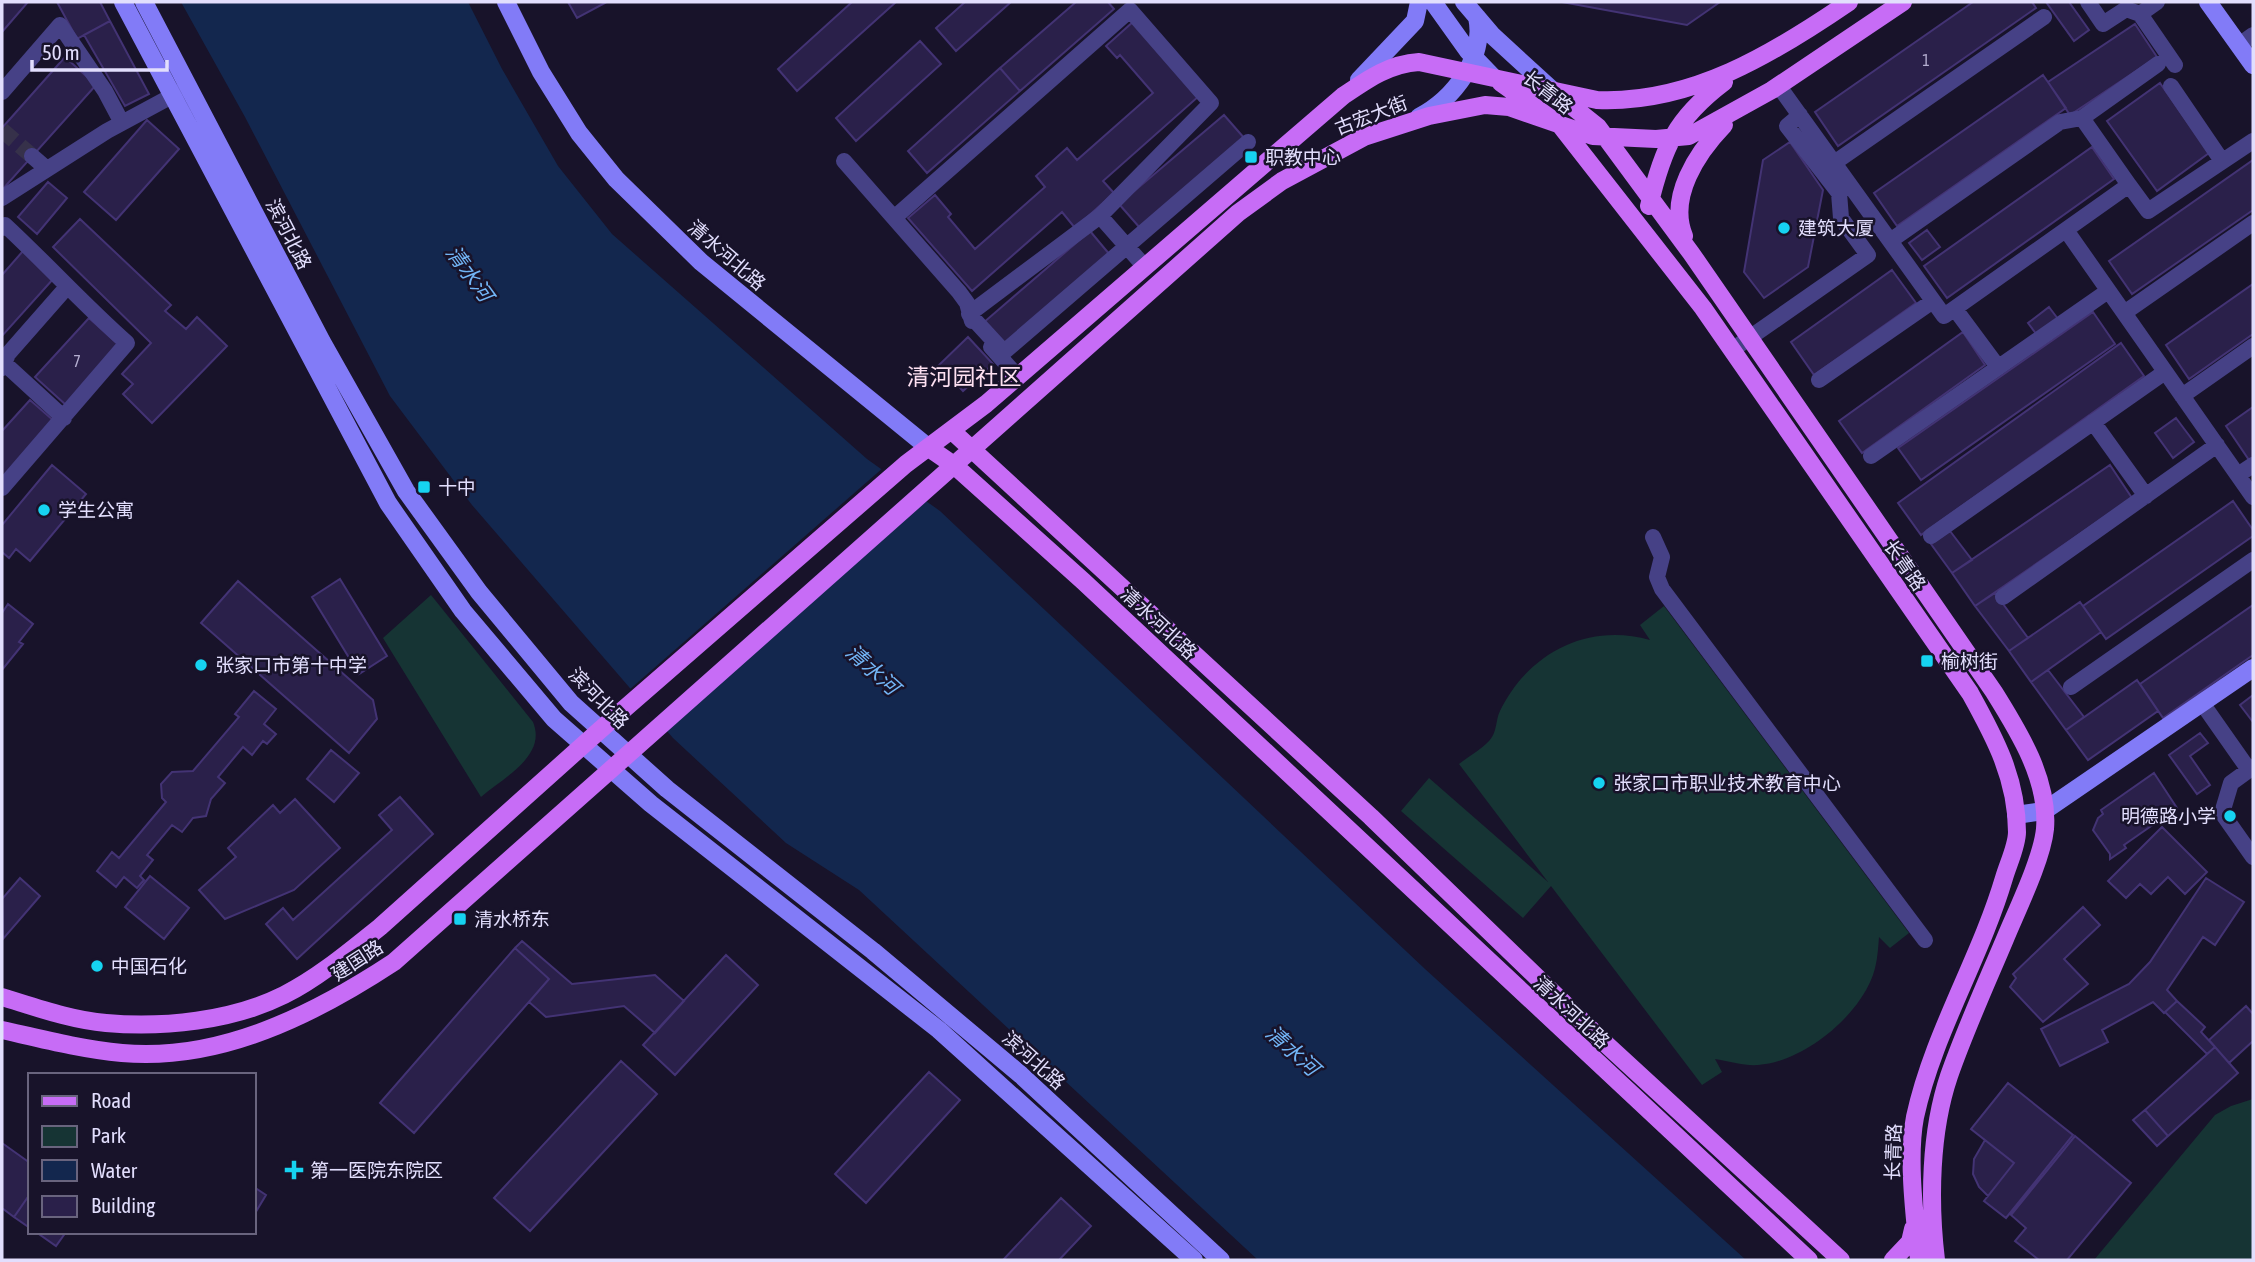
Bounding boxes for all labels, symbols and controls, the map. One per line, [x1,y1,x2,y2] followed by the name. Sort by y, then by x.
[32,28,166,72] scale bar
[42,40,80,64] text: 50 m
[1922,51,1930,69] house number: 1
[1519,66,1577,118] street label: 长青路
[1332,91,1410,139] street label: 古宏大街
[1265,146,1341,168] place label: 职教中心
[1243,149,1259,165] marker: 职教中心
[262,195,316,273] street label: 滨河北路
[684,216,770,294] street label: 清水河北路
[1798,217,1874,239] place label: 建筑大厦
[1776,220,1792,236] marker: 建筑大厦
[442,240,501,309] water label: 清水河
[73,352,81,370] house number: 7
[907,364,1022,390] district label: 清河园社区
[438,476,476,498] place label: 十中
[416,479,432,495] marker: 十中
[58,499,134,521] place label: 学生公寓
[36,502,52,518] marker: 学生公寓
[1880,535,1930,595] street label: 长青路
[1117,583,1201,663] street label: 清水河北路
[842,639,907,702] water label: 清水河
[1941,650,1998,672] place label: 榆树街
[1919,653,1935,669] marker: 榆树街
[215,654,367,676] place label: 张家口市第十中学
[193,657,209,673] marker: 张家口市第十中学
[565,663,633,733] street label: 滨河北路
[1613,772,1841,794] place label: 张家口市职业技术教育中心
[1591,775,1607,791] marker: 张家口市职业技术教育中心
[2121,805,2216,827] place label: 明德路小学
[2222,808,2238,824] marker: 明德路小学
[474,908,550,930] place label: 清水桥东
[452,911,468,927] marker: 清水桥东
[327,935,387,985] street label: 建国路
[111,955,187,977] place label: 中国石化
[89,958,105,974] marker: 中国石化
[1530,972,1614,1052] street label: 清水河北路
[1262,1020,1327,1083] water label: 清水河
[998,1026,1070,1094] street label: 滨河北路
[28,1073,256,1234] legend
[91,1088,131,1112] text: Road
[91,1123,126,1147] text: Park
[1881,1123,1905,1181] street label: 长青路
[91,1158,138,1182] text: Water
[310,1159,443,1181] place label: 第一医院东院区
[284,1160,304,1180] marker: 第一医院东院区
[91,1193,155,1217] text: Building

